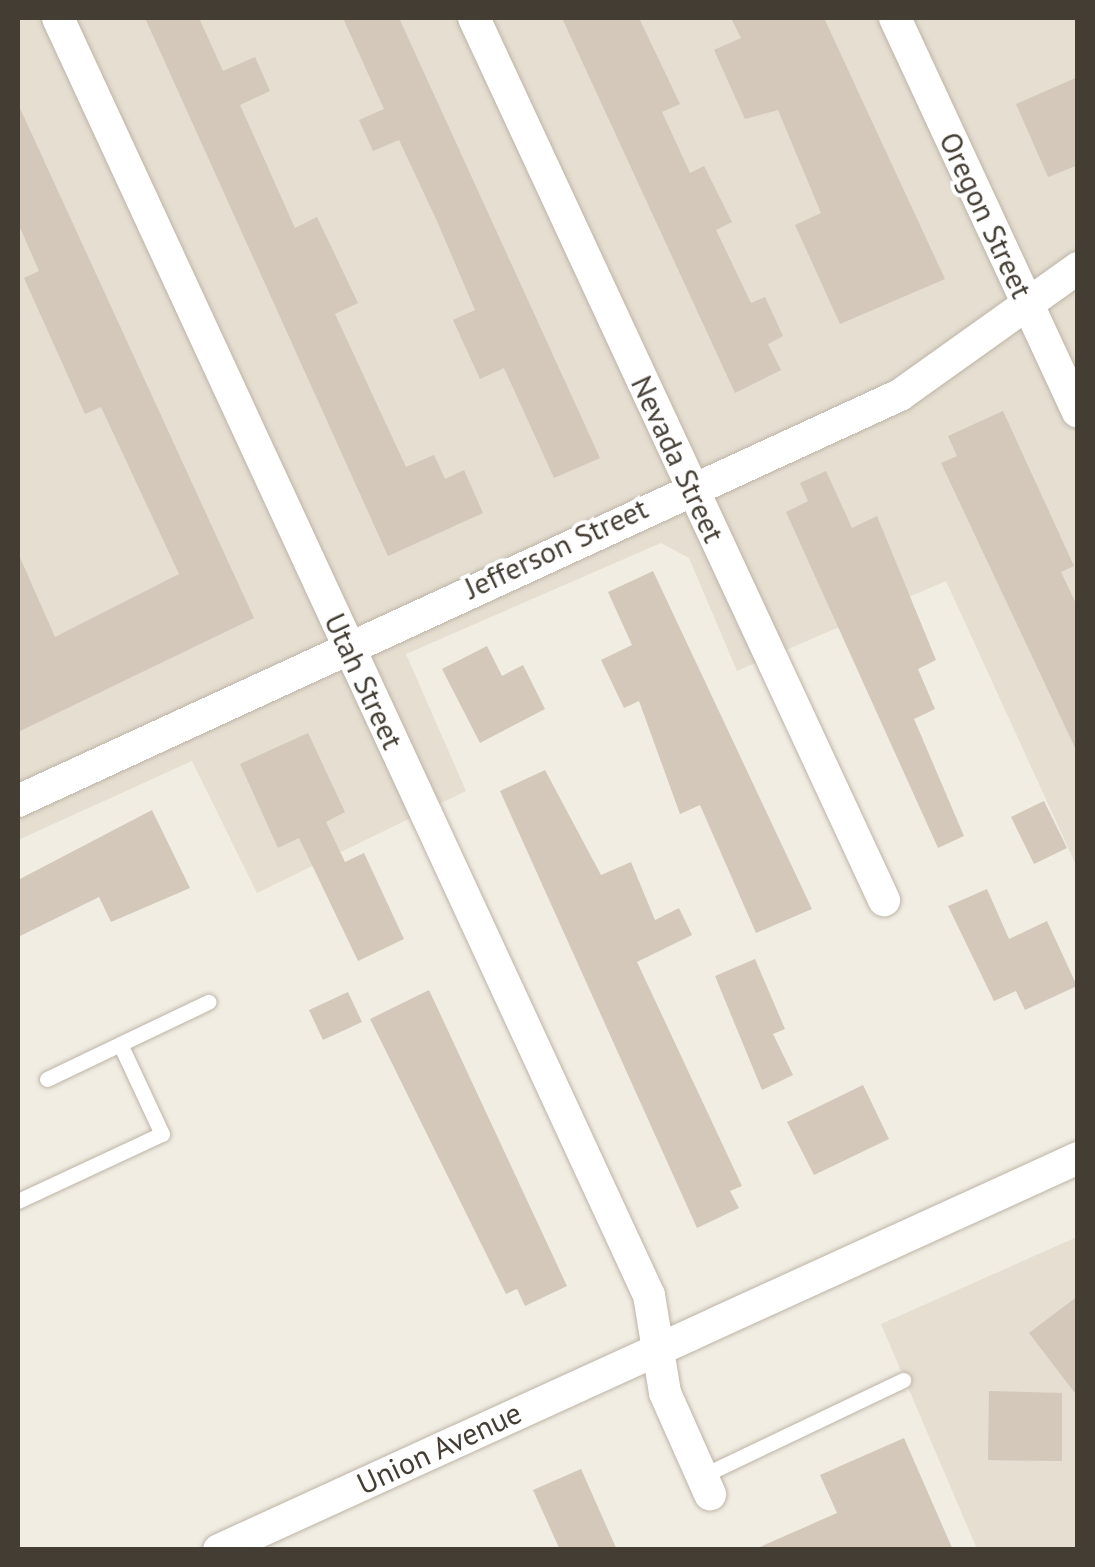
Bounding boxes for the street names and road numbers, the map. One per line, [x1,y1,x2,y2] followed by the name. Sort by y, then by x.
[932,126,1040,304] street label: Oregon Street
[624,370,732,548] street label: Nevada Street
[459,490,653,606] street label: Jefferson Street
[317,607,411,755] street label: Utah Street
[351,1394,527,1502] street label: Union Avenue

